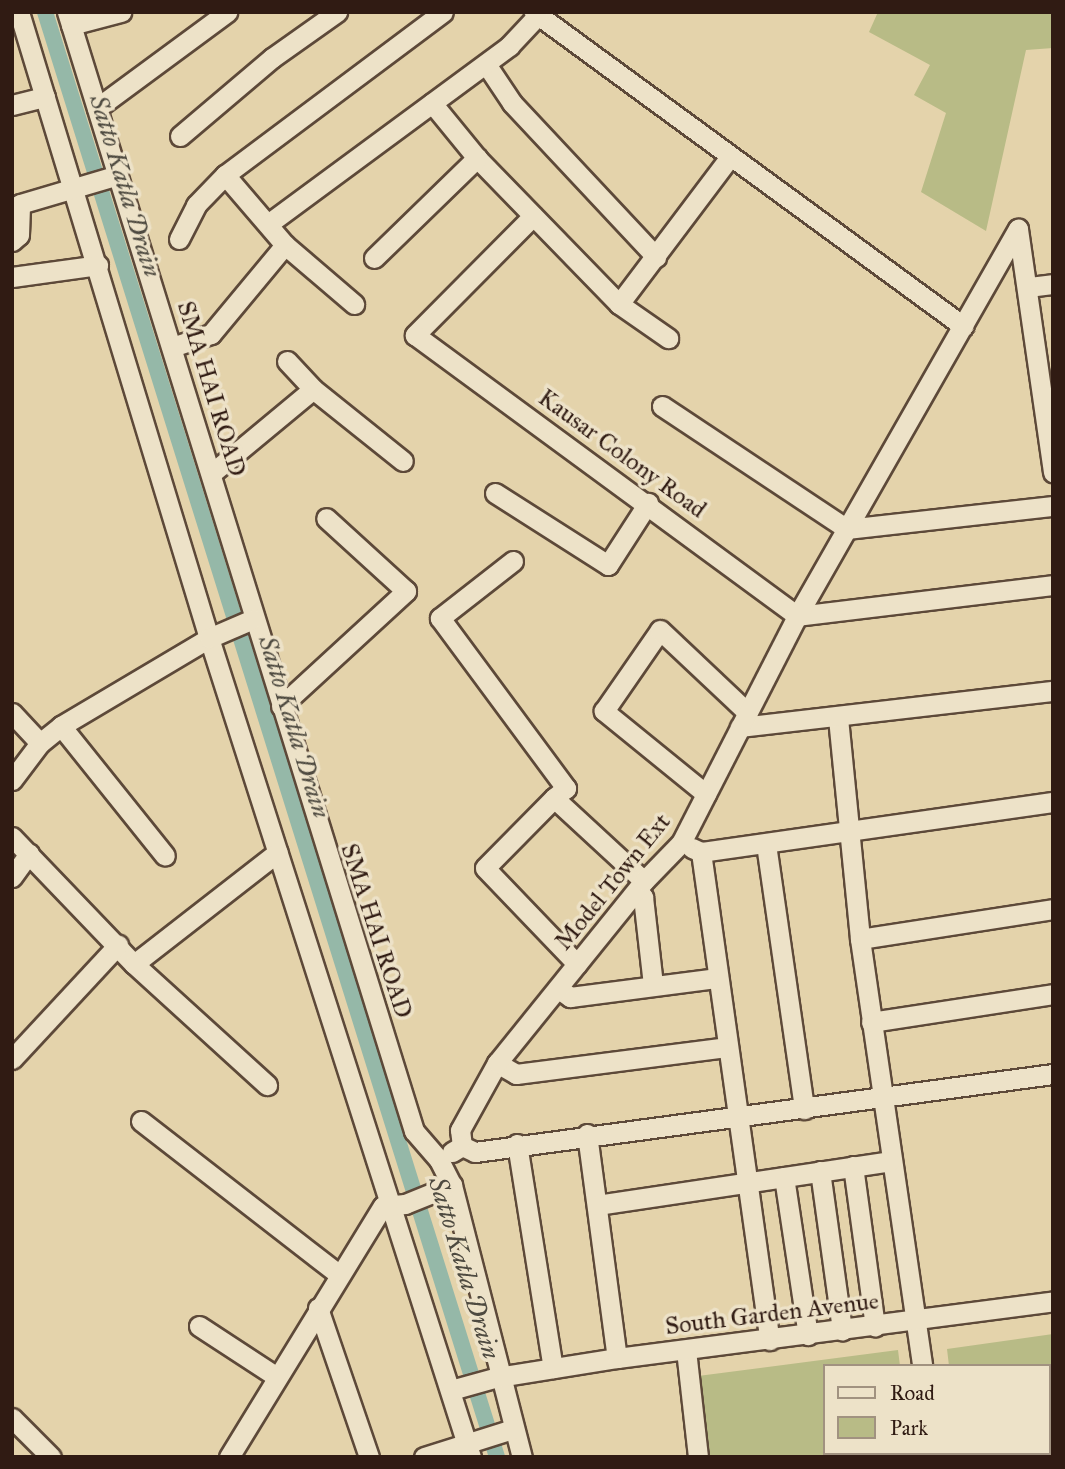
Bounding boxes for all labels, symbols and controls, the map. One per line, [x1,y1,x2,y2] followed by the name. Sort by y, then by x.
[82,91,168,281] water label: Satto Katla Drain
[171,298,251,480] street label: SMA HAI ROAD
[533,383,711,525] street label: Kausar Colony Road
[251,632,337,822] water label: Satto Katla Drain
[549,808,677,956] street label: Model Town Ext
[334,840,418,1022] street label: SMA HAI ROAD
[421,1173,507,1363] water label: Satto Katla Drain
[664,1287,880,1341] street label: South Garden Avenue
[824,1364,1051,1455] legend
[890,1380,935,1406] text: Road
[890,1415,928,1441] text: Park

